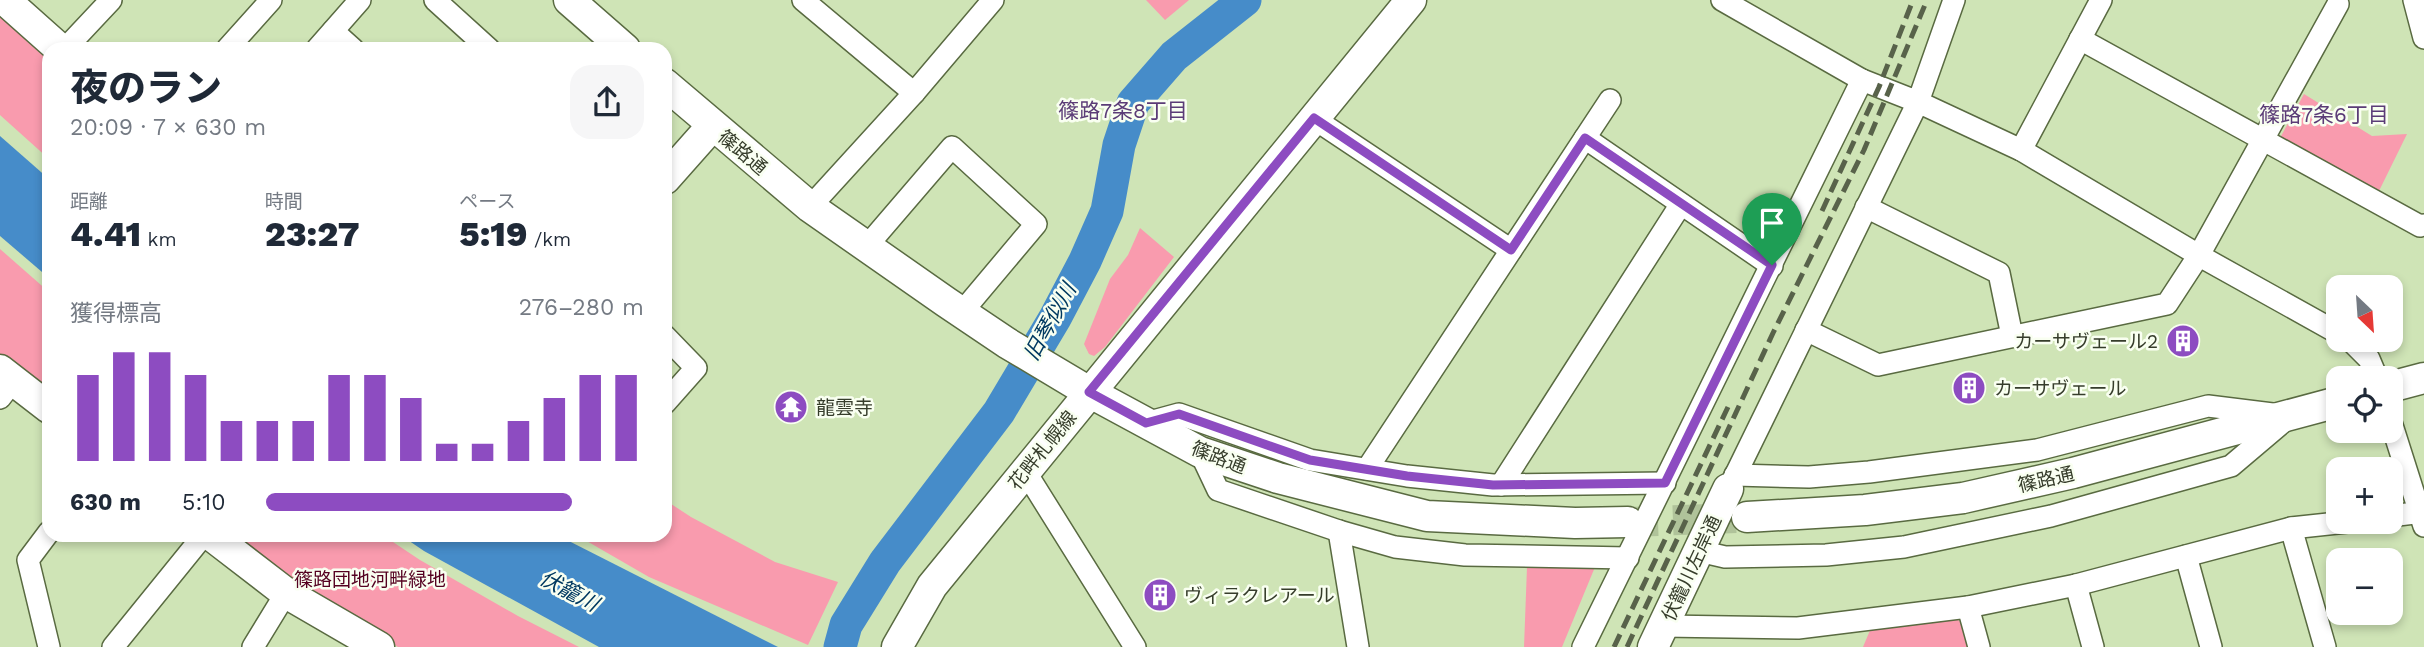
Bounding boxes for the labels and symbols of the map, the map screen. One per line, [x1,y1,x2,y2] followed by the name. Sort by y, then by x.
[1058,98,1188,123] district label: 篠路7条8丁目
[2259,102,2389,127] district label: 篠路7条6丁目
[713,125,772,180] street label: 篠路通
[1742,193,1802,265] pin
[2326,275,2403,352] north arrow
[1018,277,1082,365] water label: 旧琴似川
[2164,322,2202,360] building icon: カーサヴェール2
[2014,330,2158,353] place label: カーサヴェール2
[1950,369,1988,407] building icon: カーサヴェール
[1994,377,2127,400] place label: カーサヴェール
[772,388,810,426] temple icon: 龍雲寺
[816,396,873,419] place label: 龍雲寺
[1004,406,1081,494] street label: 花畔札幌線
[1188,437,1250,478] street label: 篠路通
[2016,462,2076,497] street label: 篠路通
[1657,512,1726,625] street label: 伏籠川左岸通
[536,565,605,617] water label: 伏籠川
[294,568,446,591] park label: 篠路団地河畔緑地
[1141,576,1179,614] building icon: ヴィラクレアール
[1184,584,1335,607] place label: ヴィラクレアール

